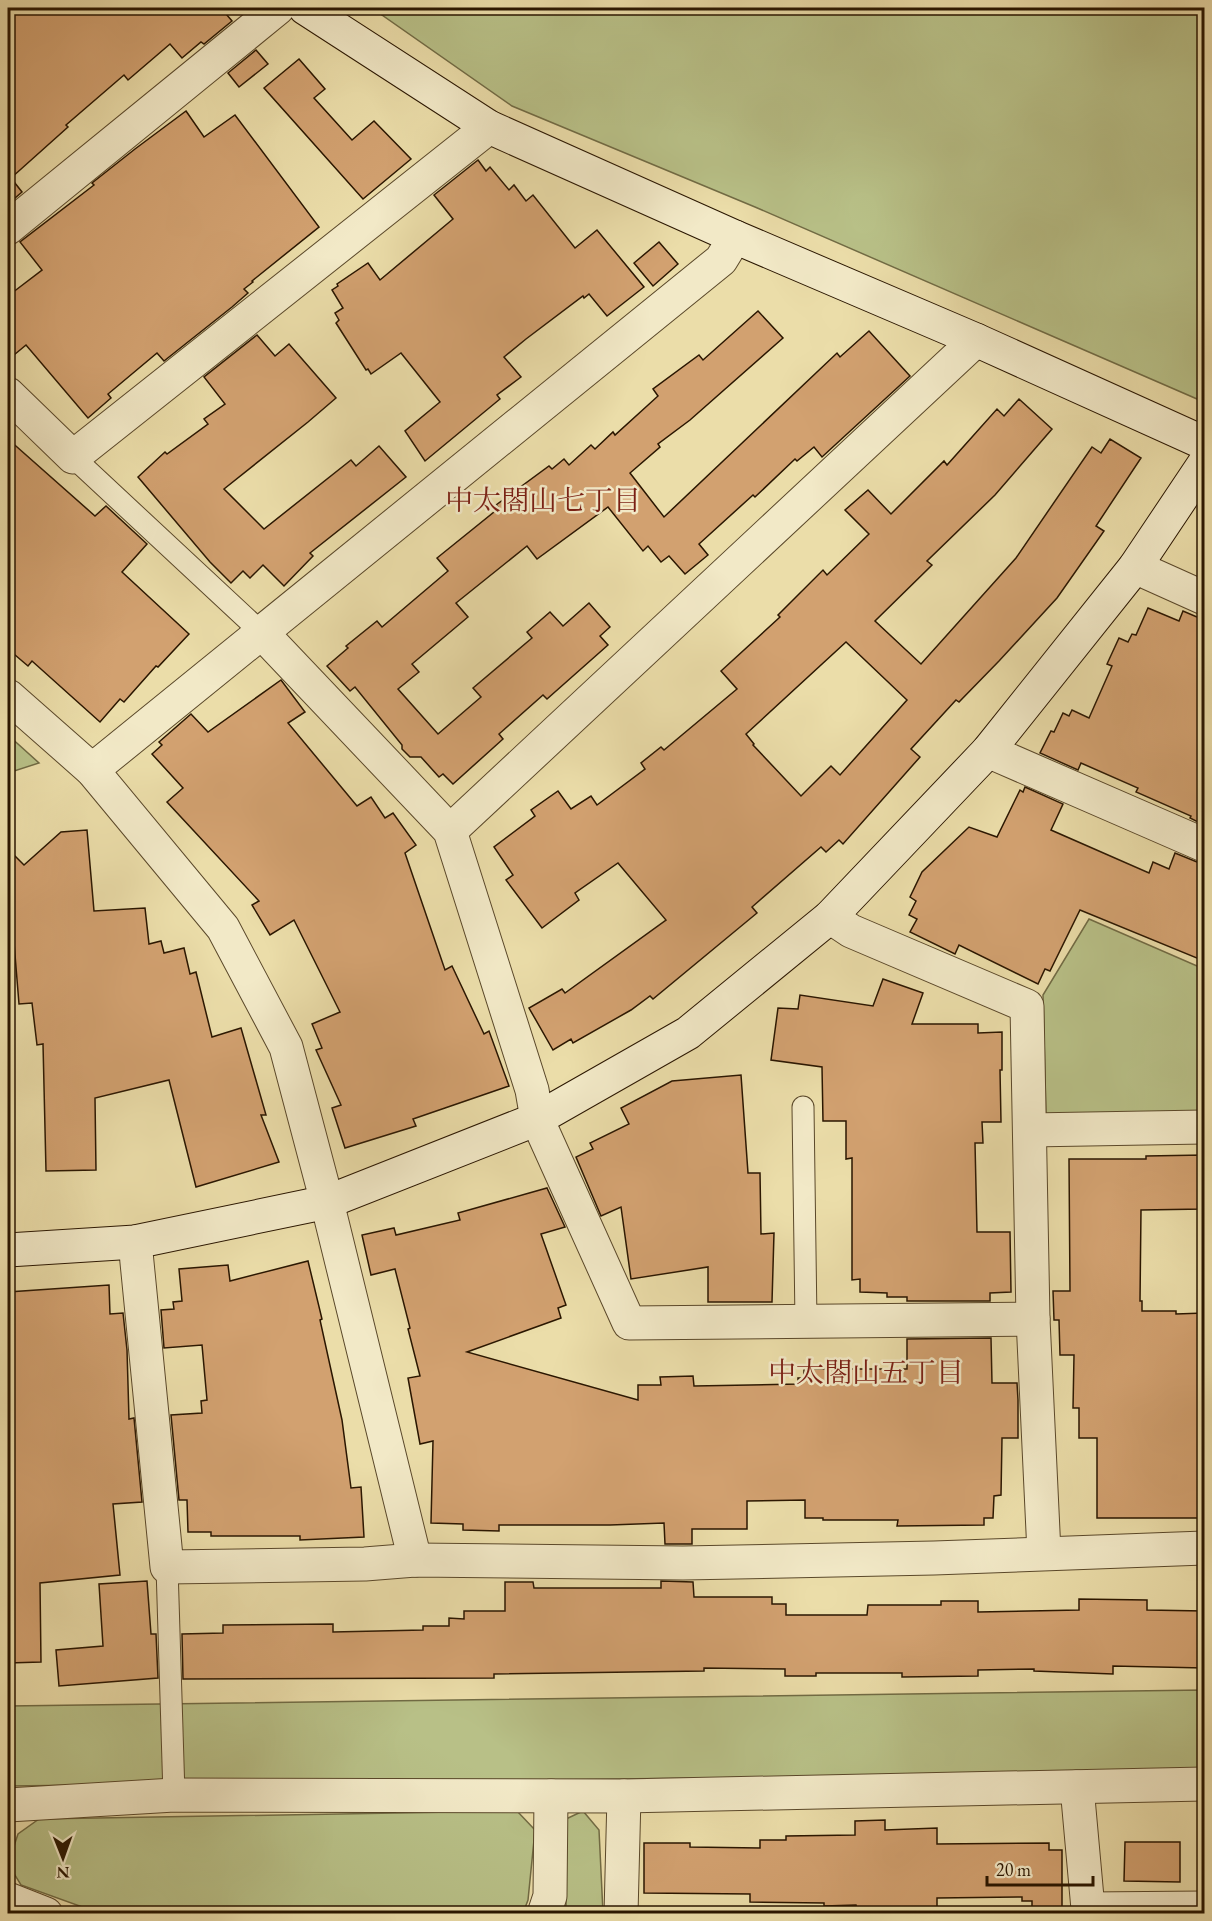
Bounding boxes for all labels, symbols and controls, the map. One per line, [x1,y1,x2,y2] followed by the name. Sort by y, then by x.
[445,482,641,518] district label: 中太閤山七丁目
[768,1354,964,1390] district label: 中太閤山五丁目
[33,1828,93,1888] north arrow
[987,1849,1094,1887] scale bar
[996,1858,1031,1881] text: 20 m
[57,1862,70,1883] text: N

